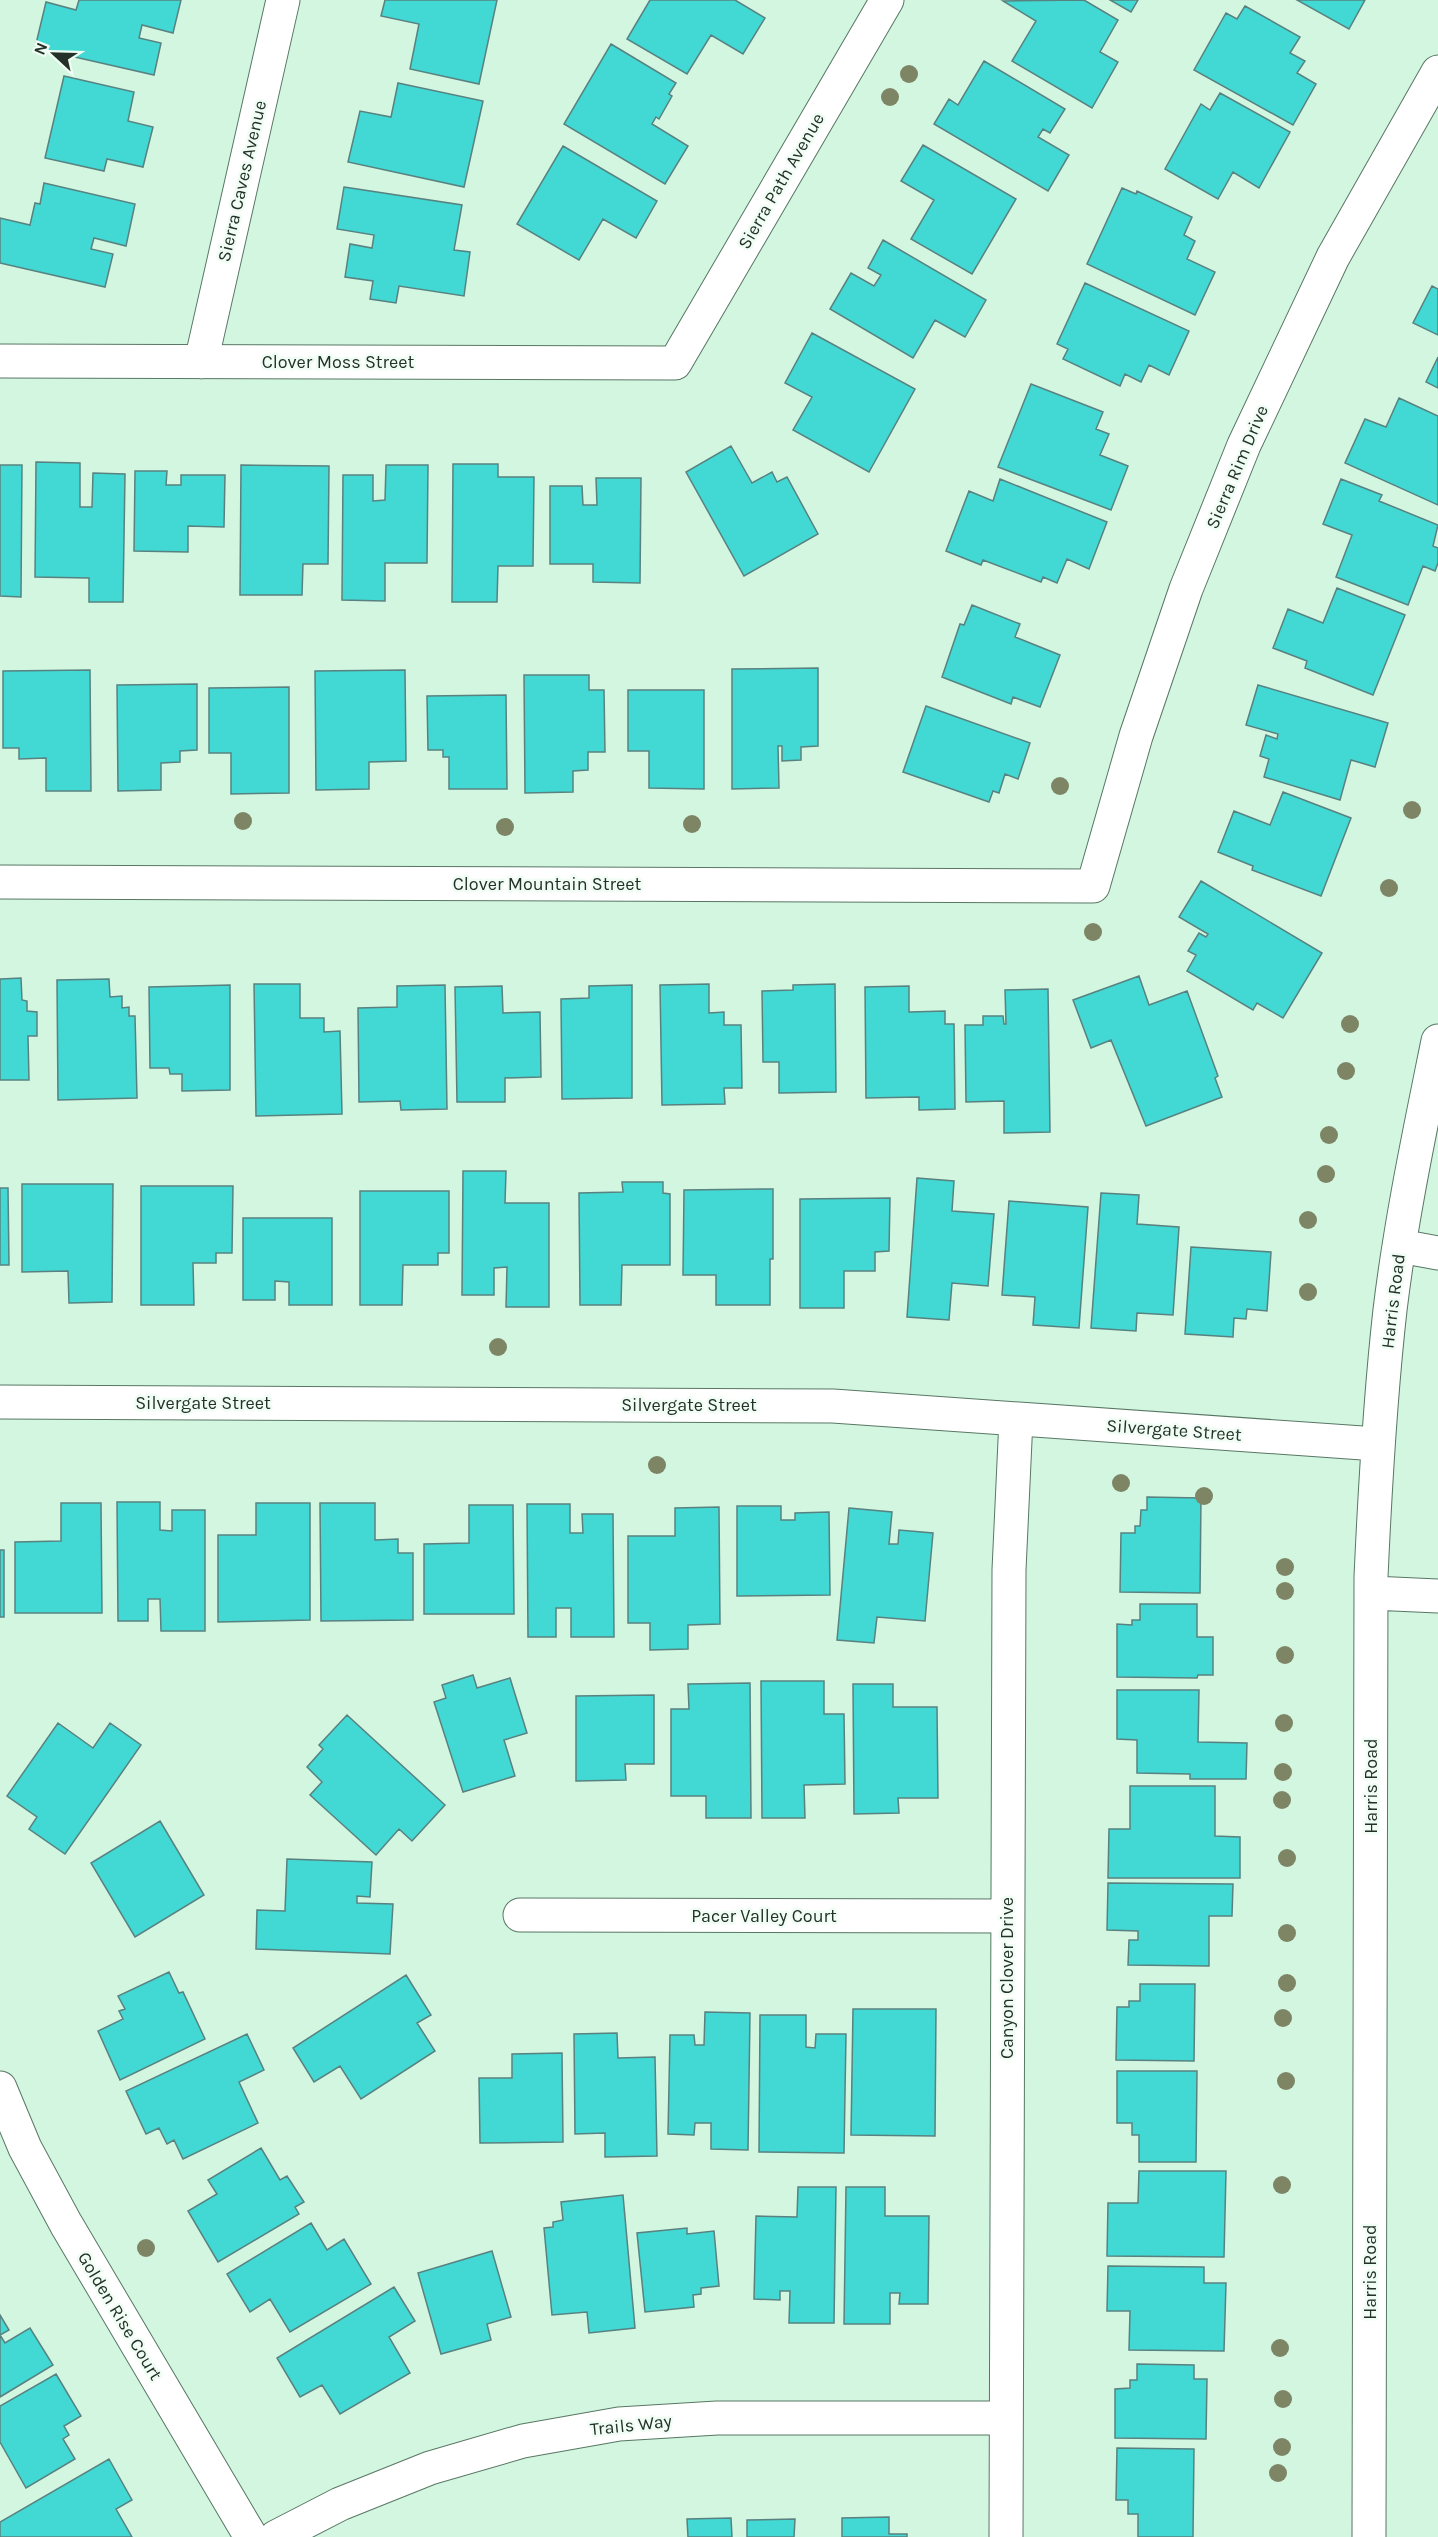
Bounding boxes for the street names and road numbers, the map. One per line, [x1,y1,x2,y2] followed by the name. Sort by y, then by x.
[213,98,271,264] street label: Sierra Caves Avenue
[733,109,829,253] street label: Sierra Path Avenue
[262,351,415,373] street label: Clover Moss Street
[1201,402,1273,532] street label: Sierra Rim Drive
[453,873,641,895] street label: Clover Mountain Street
[1376,1252,1410,1350] street label: Harris Road
[135,1392,271,1414] street label: Silvergate Street
[621,1394,757,1416] street label: Silvergate Street
[1106,1414,1243,1446] street label: Silvergate Street
[1360,1738,1382,1834] street label: Harris Road
[996,1897,1018,2059] street label: Canyon Clover Drive
[691,1905,837,1927] street label: Pacer Valley Court
[1359,2224,1381,2320] street label: Harris Road
[73,2248,167,2384] street label: Golden Rise Court
[589,2410,674,2440] street label: Trails Way

